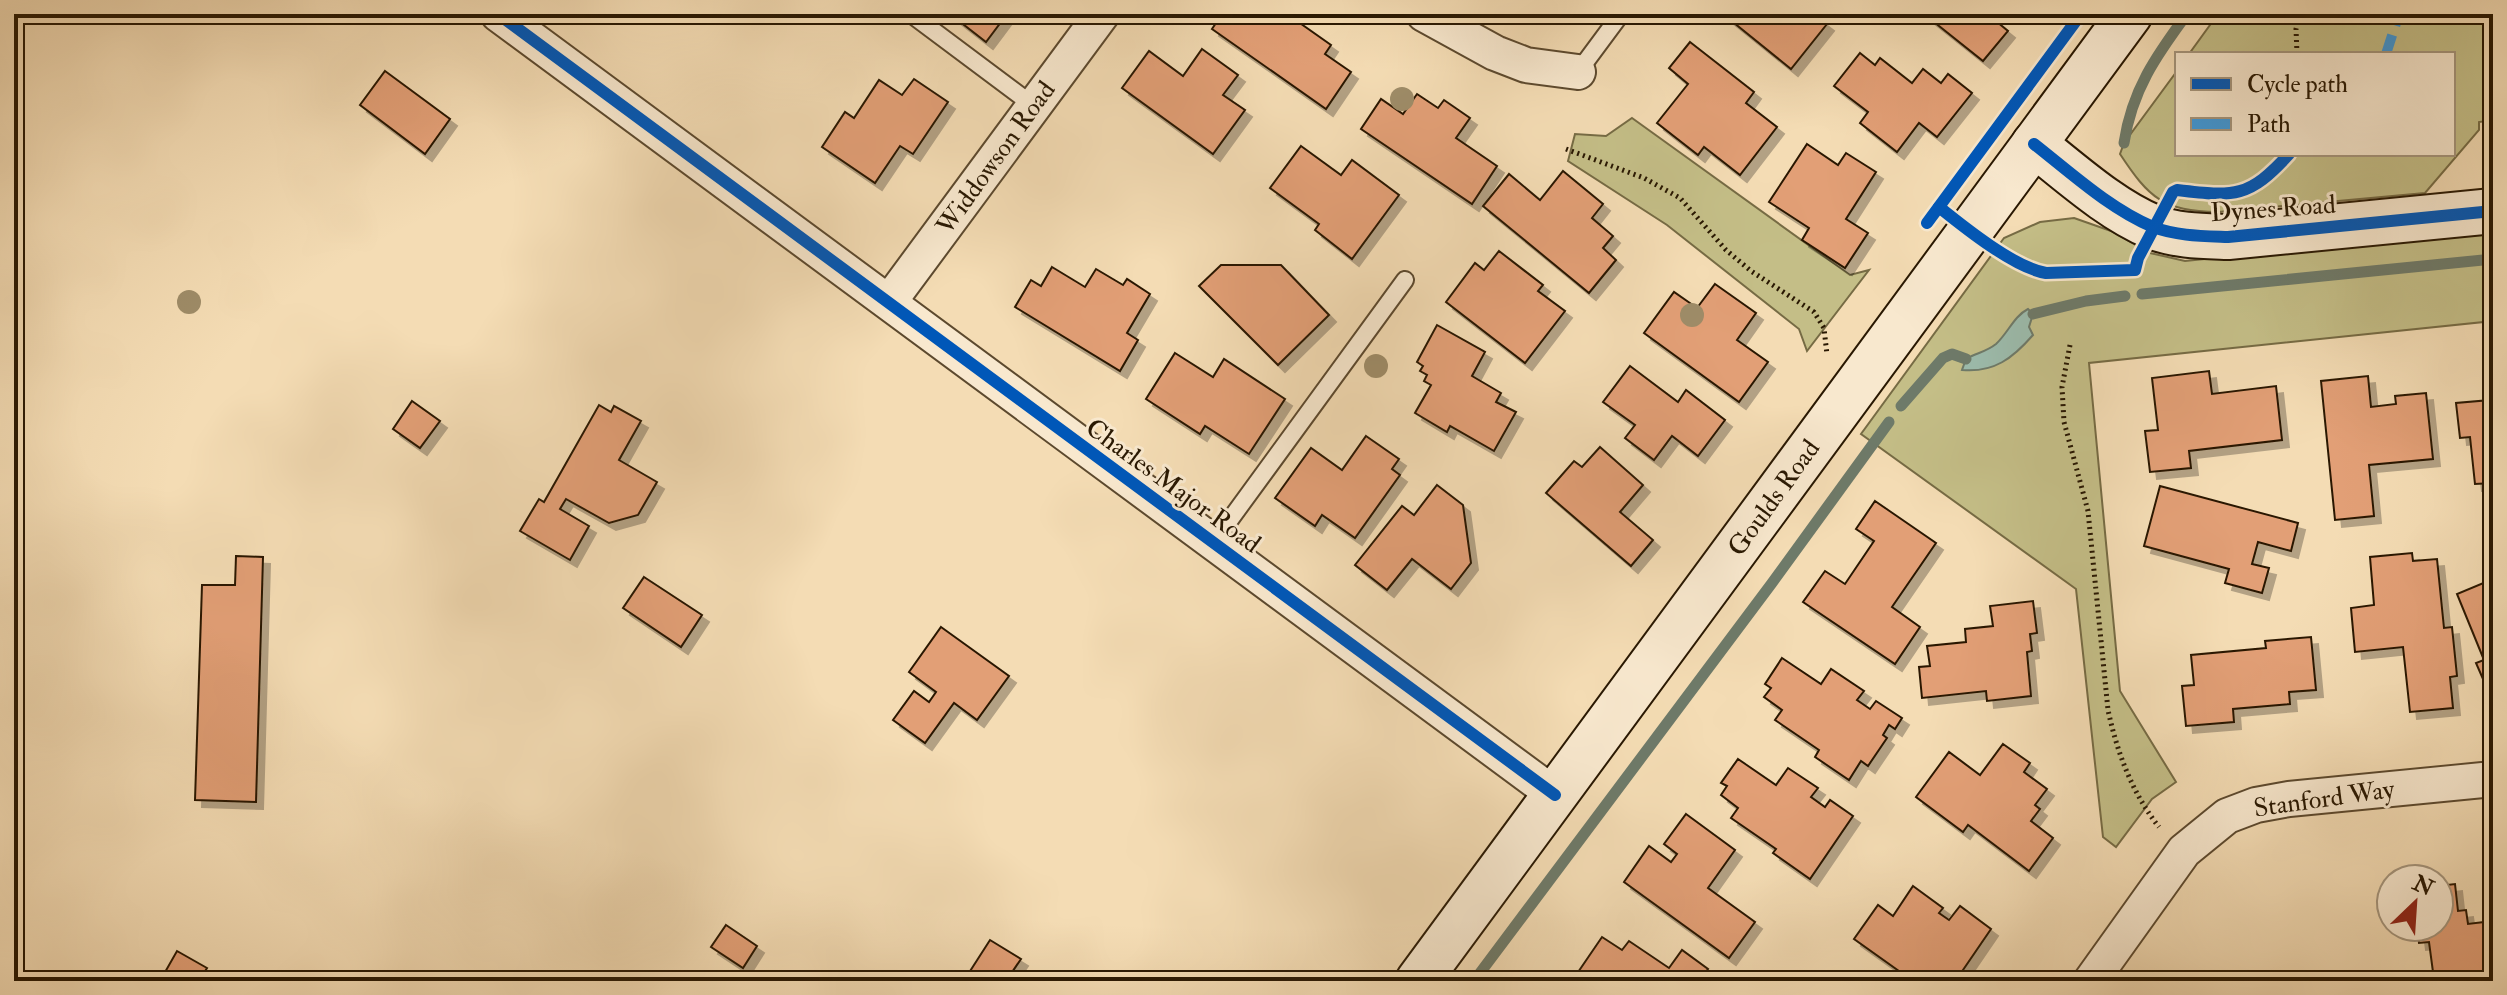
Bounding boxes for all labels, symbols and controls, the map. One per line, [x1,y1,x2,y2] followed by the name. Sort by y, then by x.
[2175,52,2455,156] legend
[2247,69,2348,100] text: Cycle path
[929,75,1063,242] street label: Widdowson Road
[2247,109,2291,140] text: Path
[2209,189,2337,229] street label: Dynes Road
[1079,412,1267,560] street label: Charles Major Road
[1721,433,1827,562] street label: Goulds Road
[2252,773,2397,825] street label: Stanford Way
[2375,863,2455,943] north arrow
[2407,869,2438,903] text: N

